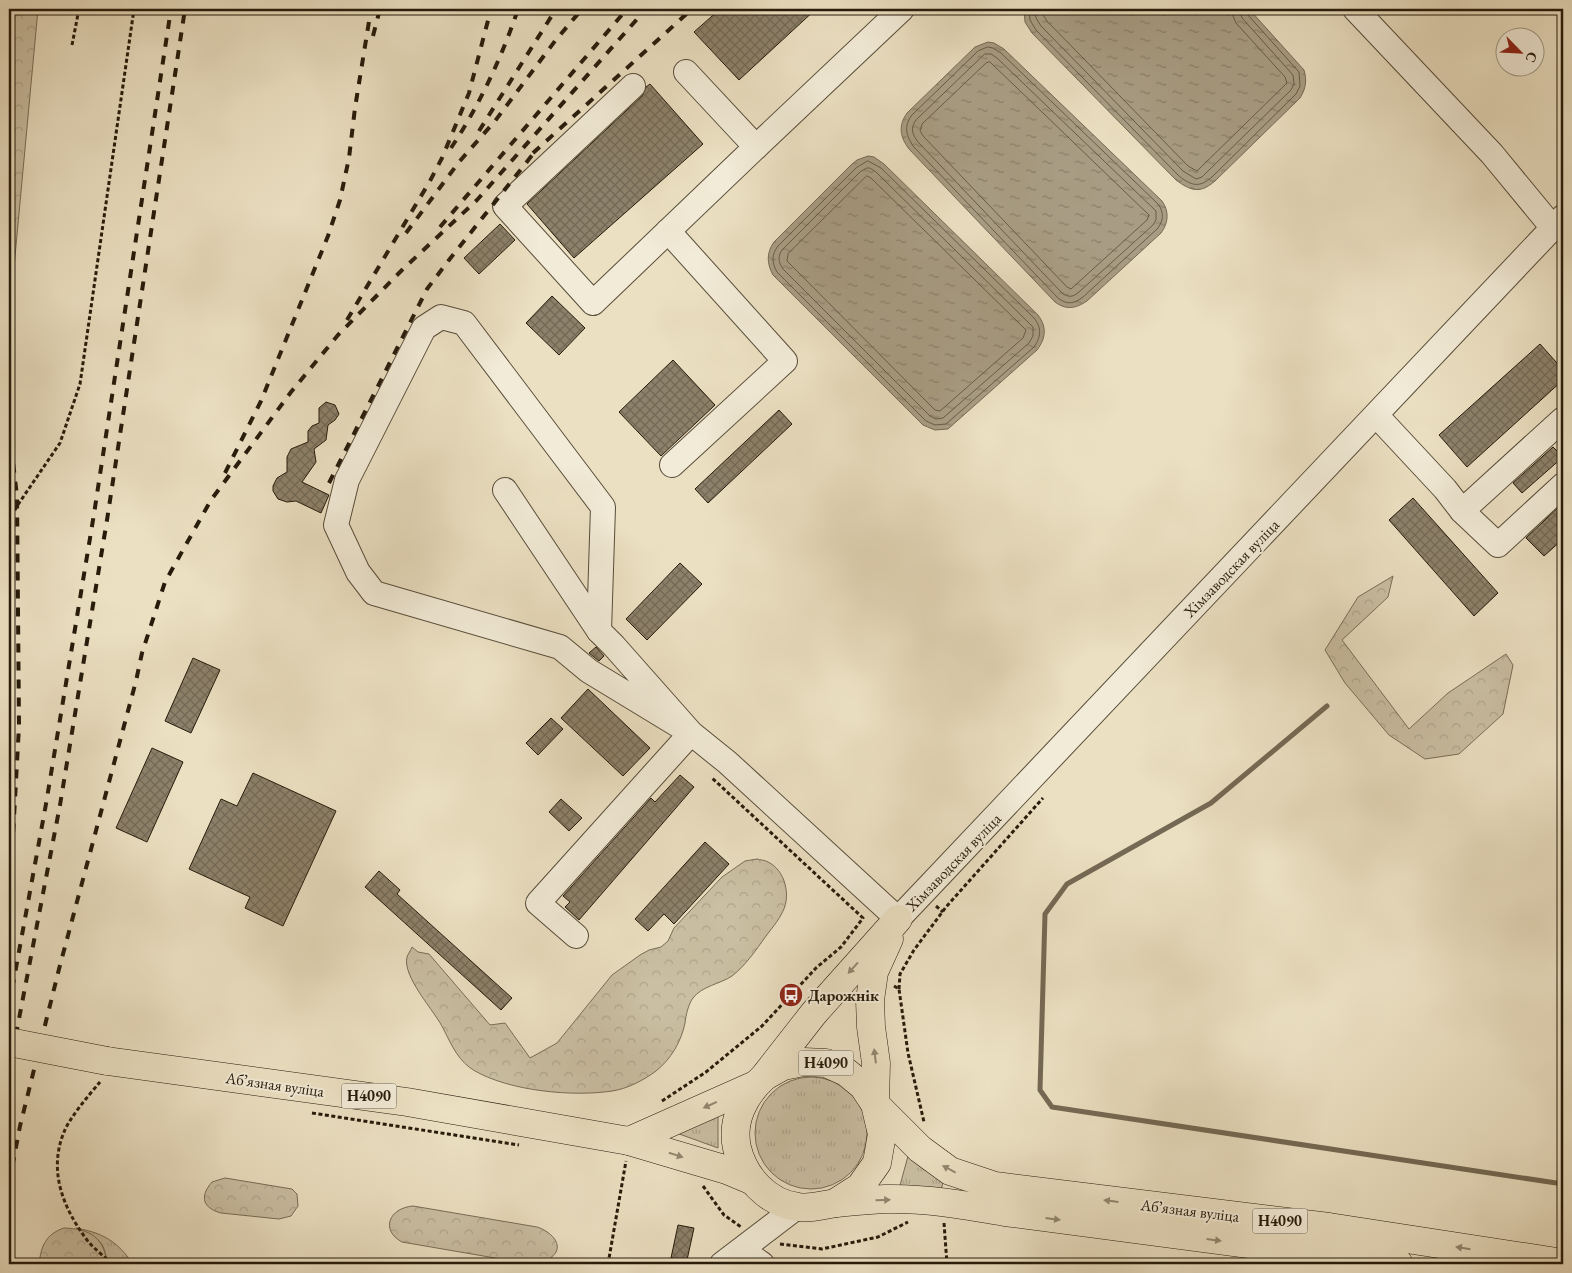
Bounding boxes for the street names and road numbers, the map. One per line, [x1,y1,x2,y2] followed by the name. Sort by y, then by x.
[1178,514,1284,623] street label: Хімзаводская вуліца
[900,808,1006,917] street label: Хімзаводская вуліца
[798,1050,854,1076] road number: Н4090
[223,1067,326,1102] street label: Абʼязная вуліца
[342,1084,396,1108] road number: Н4090
[1138,1194,1241,1227] street label: Абʼязная вуліца
[1252,1208,1308,1234] road number: Н4090

